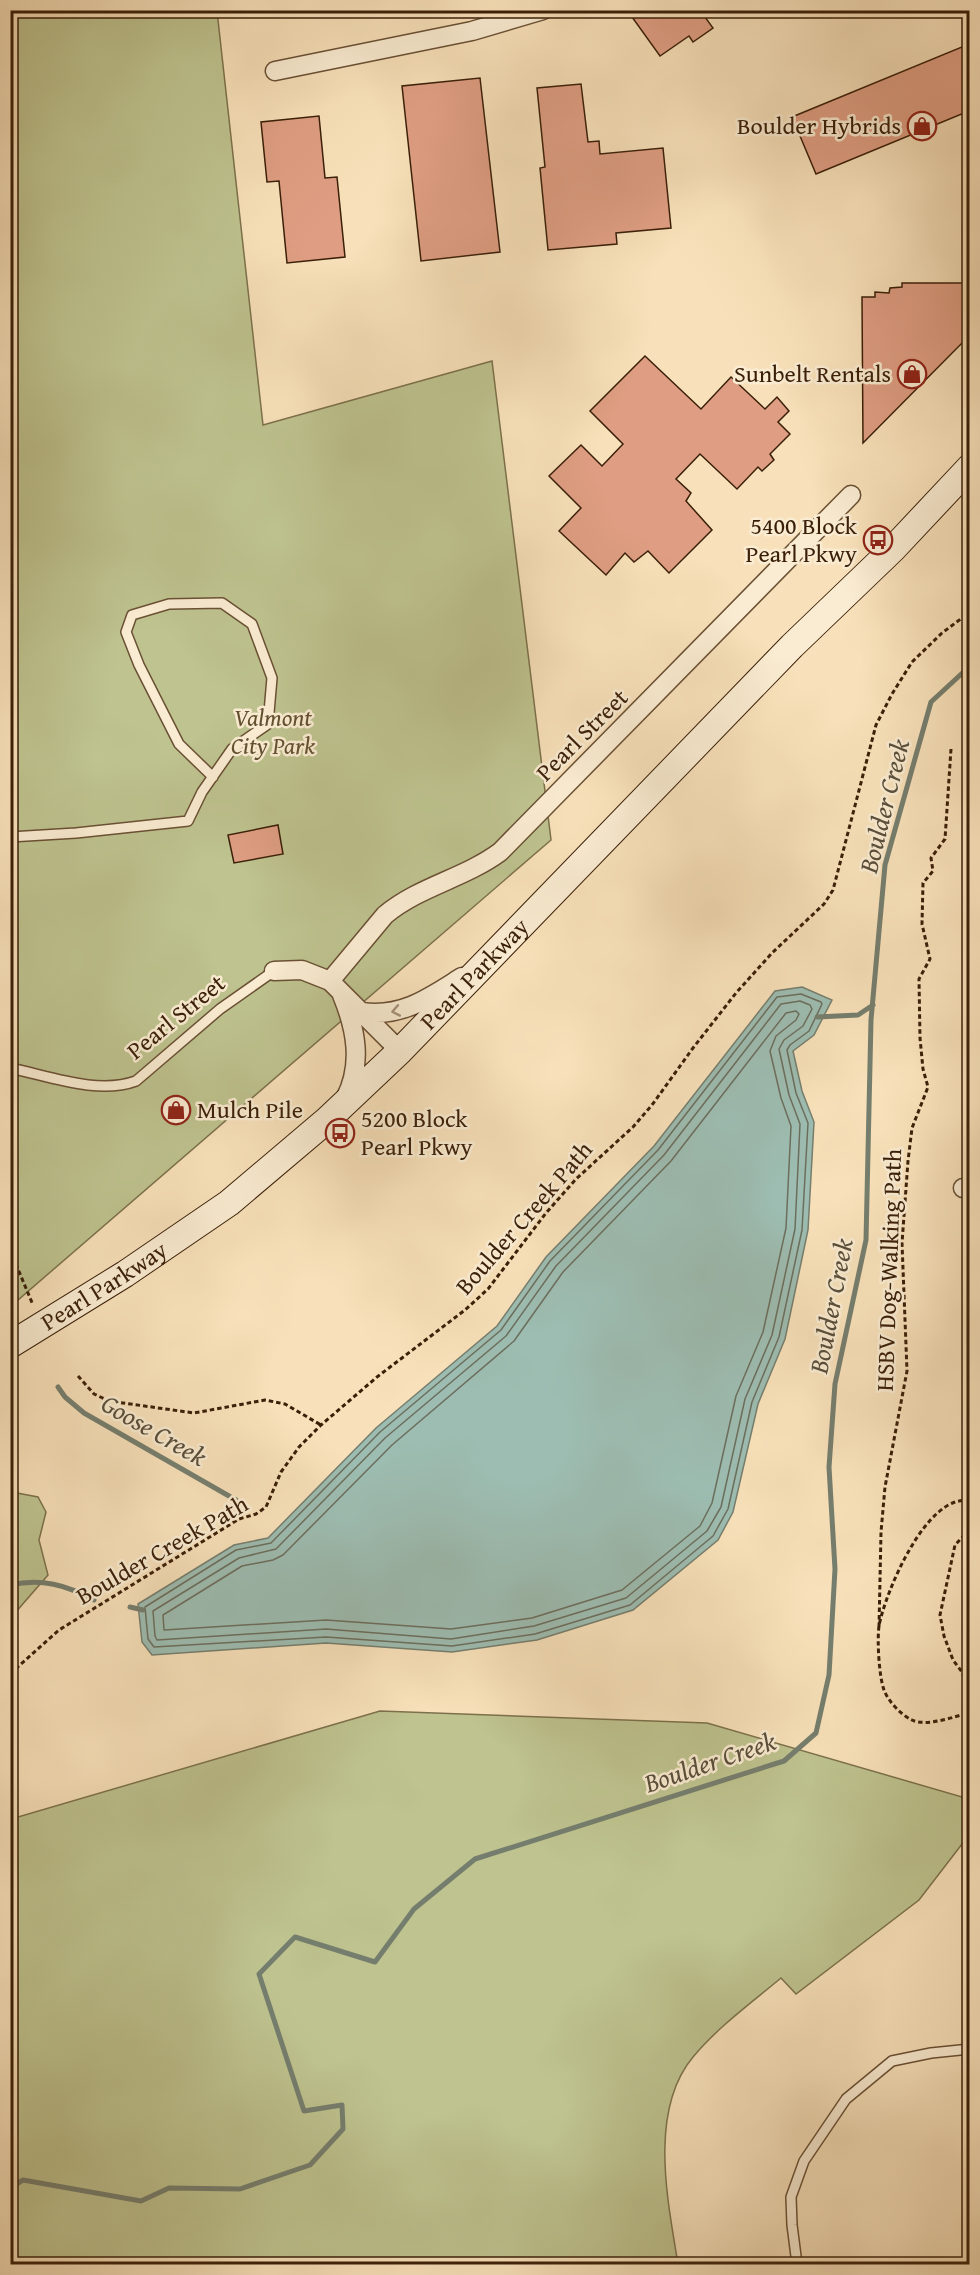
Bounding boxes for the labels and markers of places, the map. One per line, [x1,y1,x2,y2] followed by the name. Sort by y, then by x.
[737,108,901,143] place label: Boulder Hybrids
[906,110,938,142] shop icon: Boulder Hybrids
[734,356,891,391] place label: Sunbelt Rentals
[896,358,928,390] shop icon: Sunbelt Rentals
[745,508,858,571] place label: 5400 Block Pearl Pkwy
[862,524,894,556] bus stop icon: 5400 Block Pearl Pkwy
[197,1092,303,1127] place label: Mulch Pile
[160,1094,192,1126] shop icon: Mulch Pile
[361,1101,473,1164] place label: 5200 Block Pearl Pkwy
[324,1117,356,1149] bus stop icon: 5200 Block Pearl Pkwy

